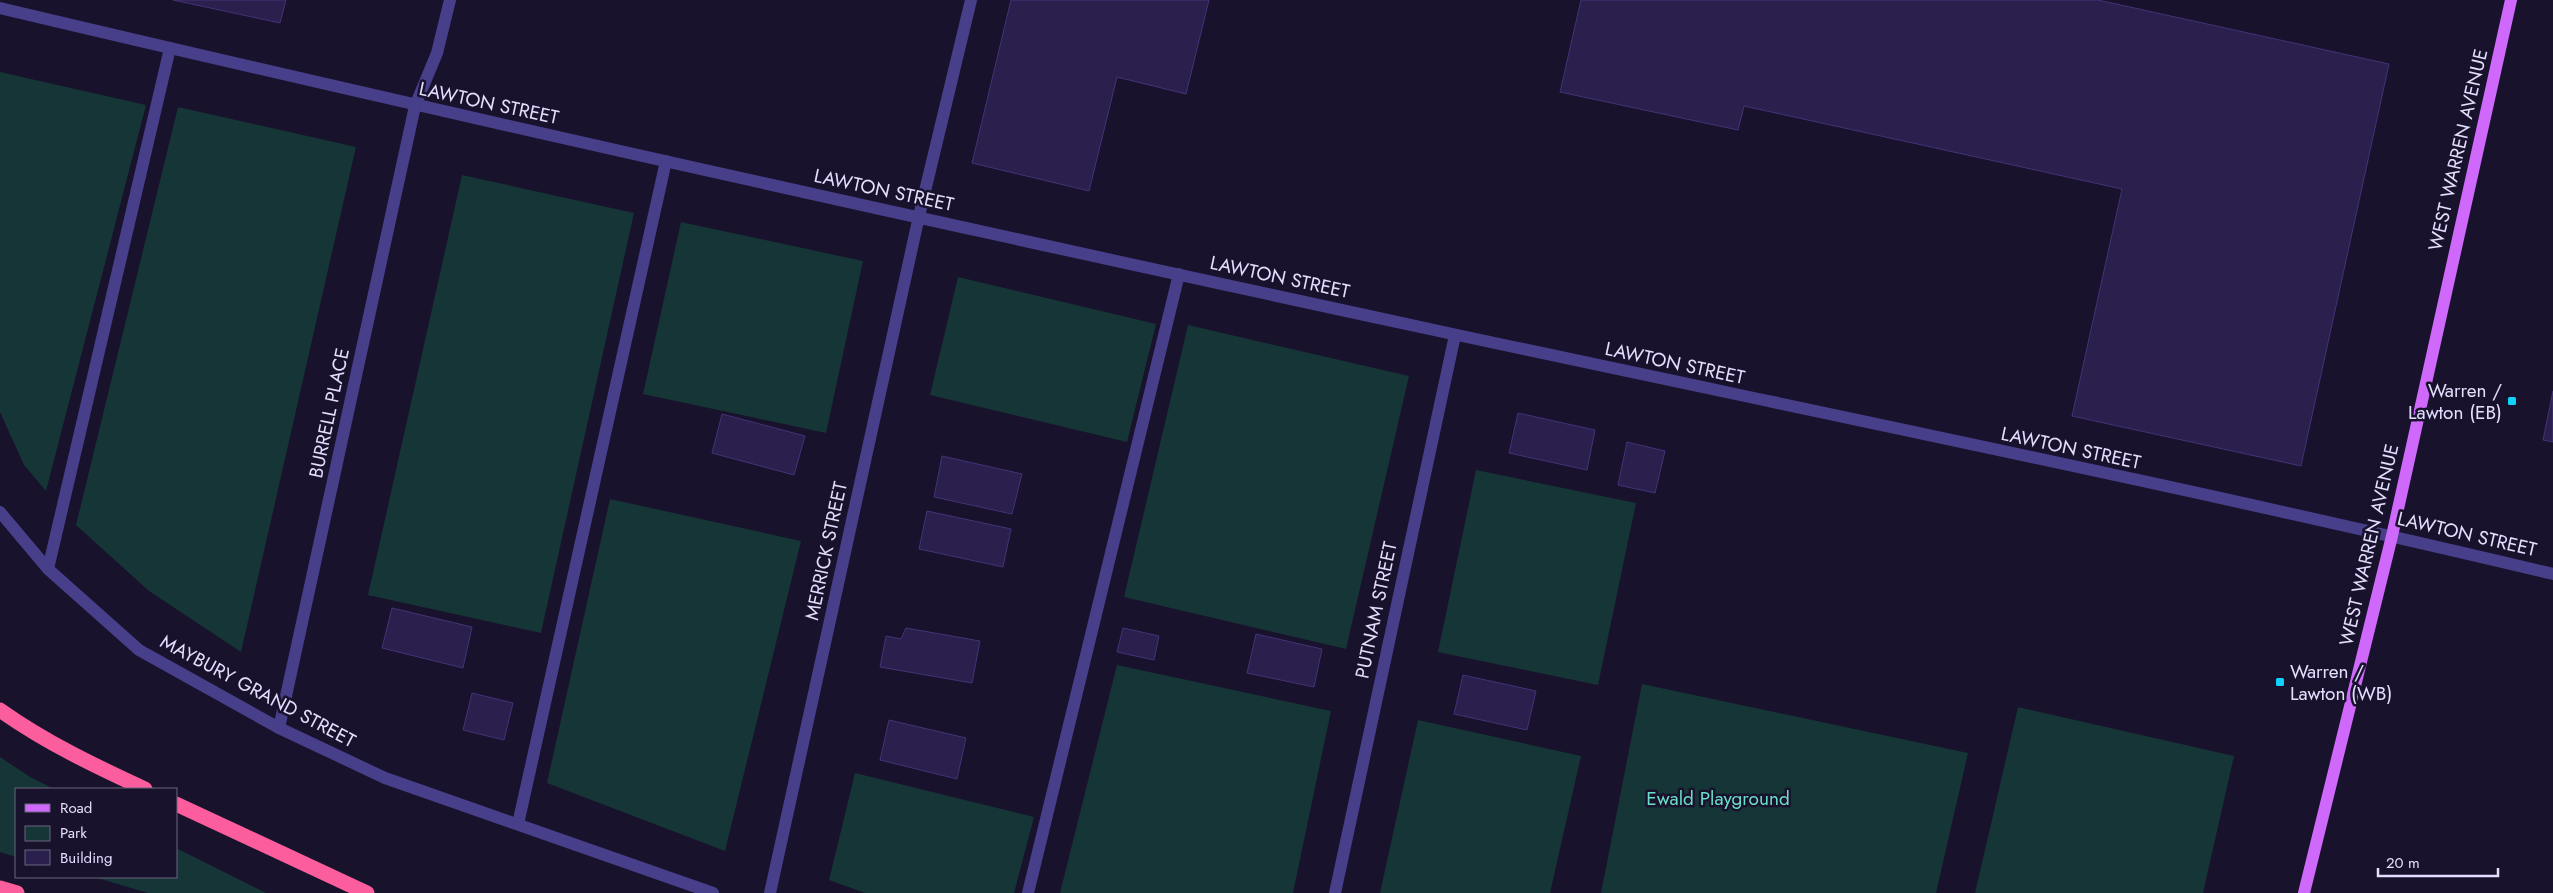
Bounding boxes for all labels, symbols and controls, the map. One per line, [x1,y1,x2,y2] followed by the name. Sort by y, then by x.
[2422,46,2494,254] street label: WEST WARREN AVENUE
[417,75,562,131] street label: LAWTON STREET
[812,162,957,218] street label: LAWTON STREET
[1208,249,1353,305] street label: LAWTON STREET
[1603,335,1748,391] street label: LAWTON STREET
[302,346,356,480] street label: BURRELL PLACE
[2408,377,2502,426] place label: Warren / Lawton (EB)
[2506,395,2518,407] marker: Warren / Lawton (EB)
[1999,420,2144,476] street label: LAWTON STREET
[2333,441,2405,649] street label: WEST WARREN AVENUE
[798,479,854,623] street label: MERRICK STREET
[2395,505,2540,563] street label: LAWTON STREET
[1348,539,1404,681] street label: PUTNAM STREET
[156,628,361,754] street label: MAYBURY GRAND STREET
[2290,658,2392,707] place label: Warren / Lawton (WB)
[2274,676,2286,688] marker: Warren / Lawton (WB)
[1646,785,1790,812] park label: Ewald Playground
[15,788,178,878] legend
[60,797,92,819] text: Road
[60,822,87,844] text: Park
[2378,846,2498,878] scale bar
[60,847,112,869] text: Building
[2386,852,2420,874] text: 20 m

